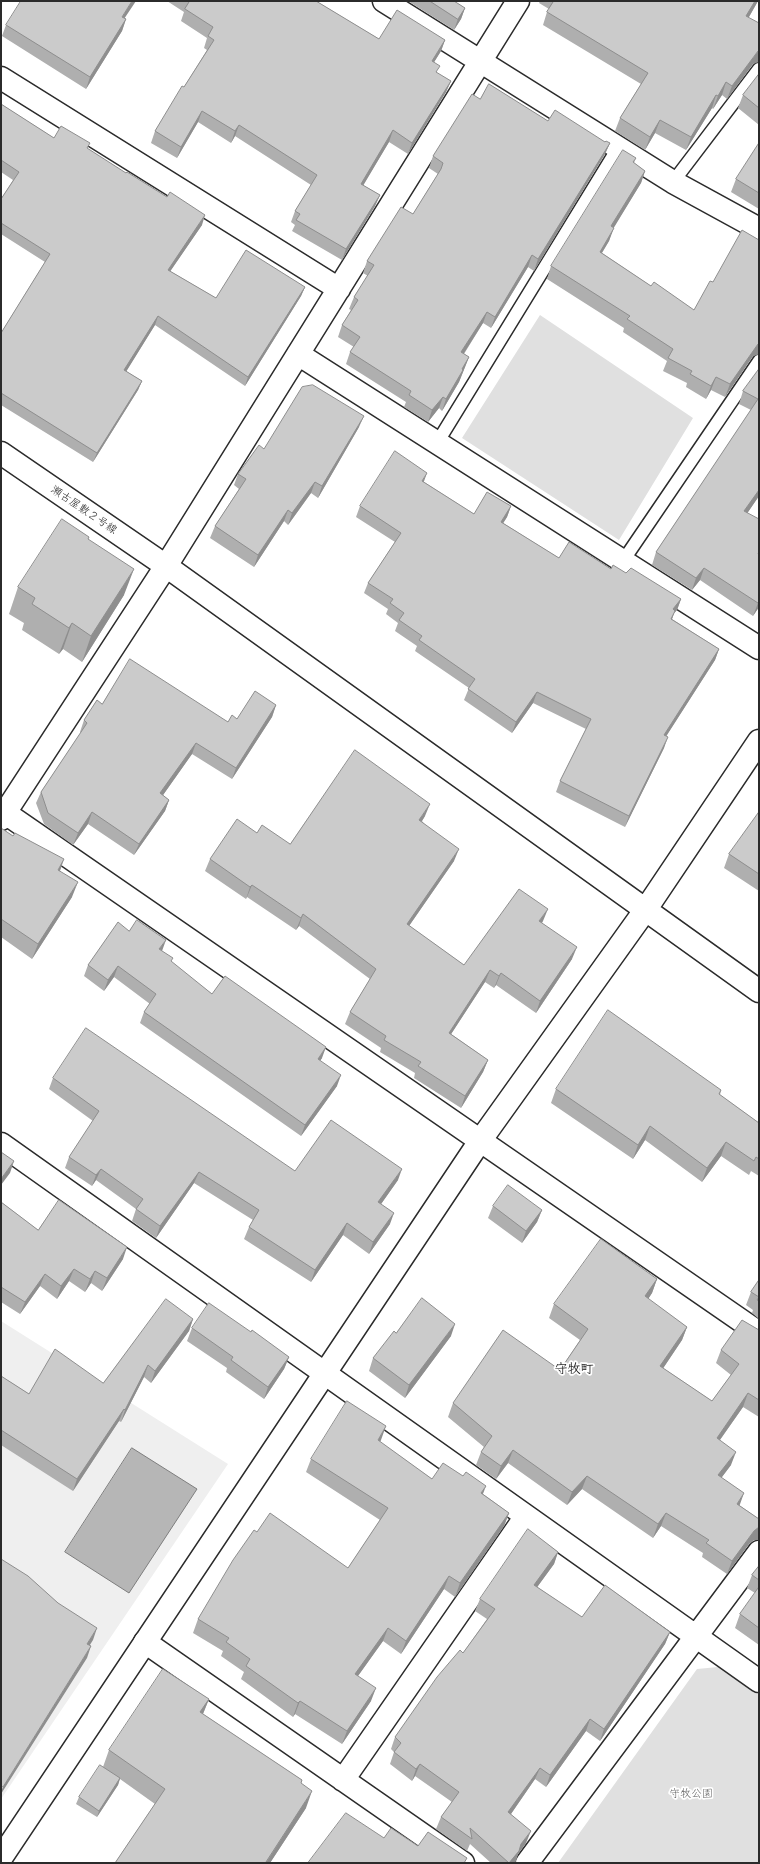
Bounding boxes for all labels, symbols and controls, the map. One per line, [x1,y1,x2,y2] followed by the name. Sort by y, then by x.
[48,483,120,537] street label: 瀬古屋敷２号線
[555,1361,593,1377] district label: 守牧町
[669,1787,713,1801] park label: 守牧公園

